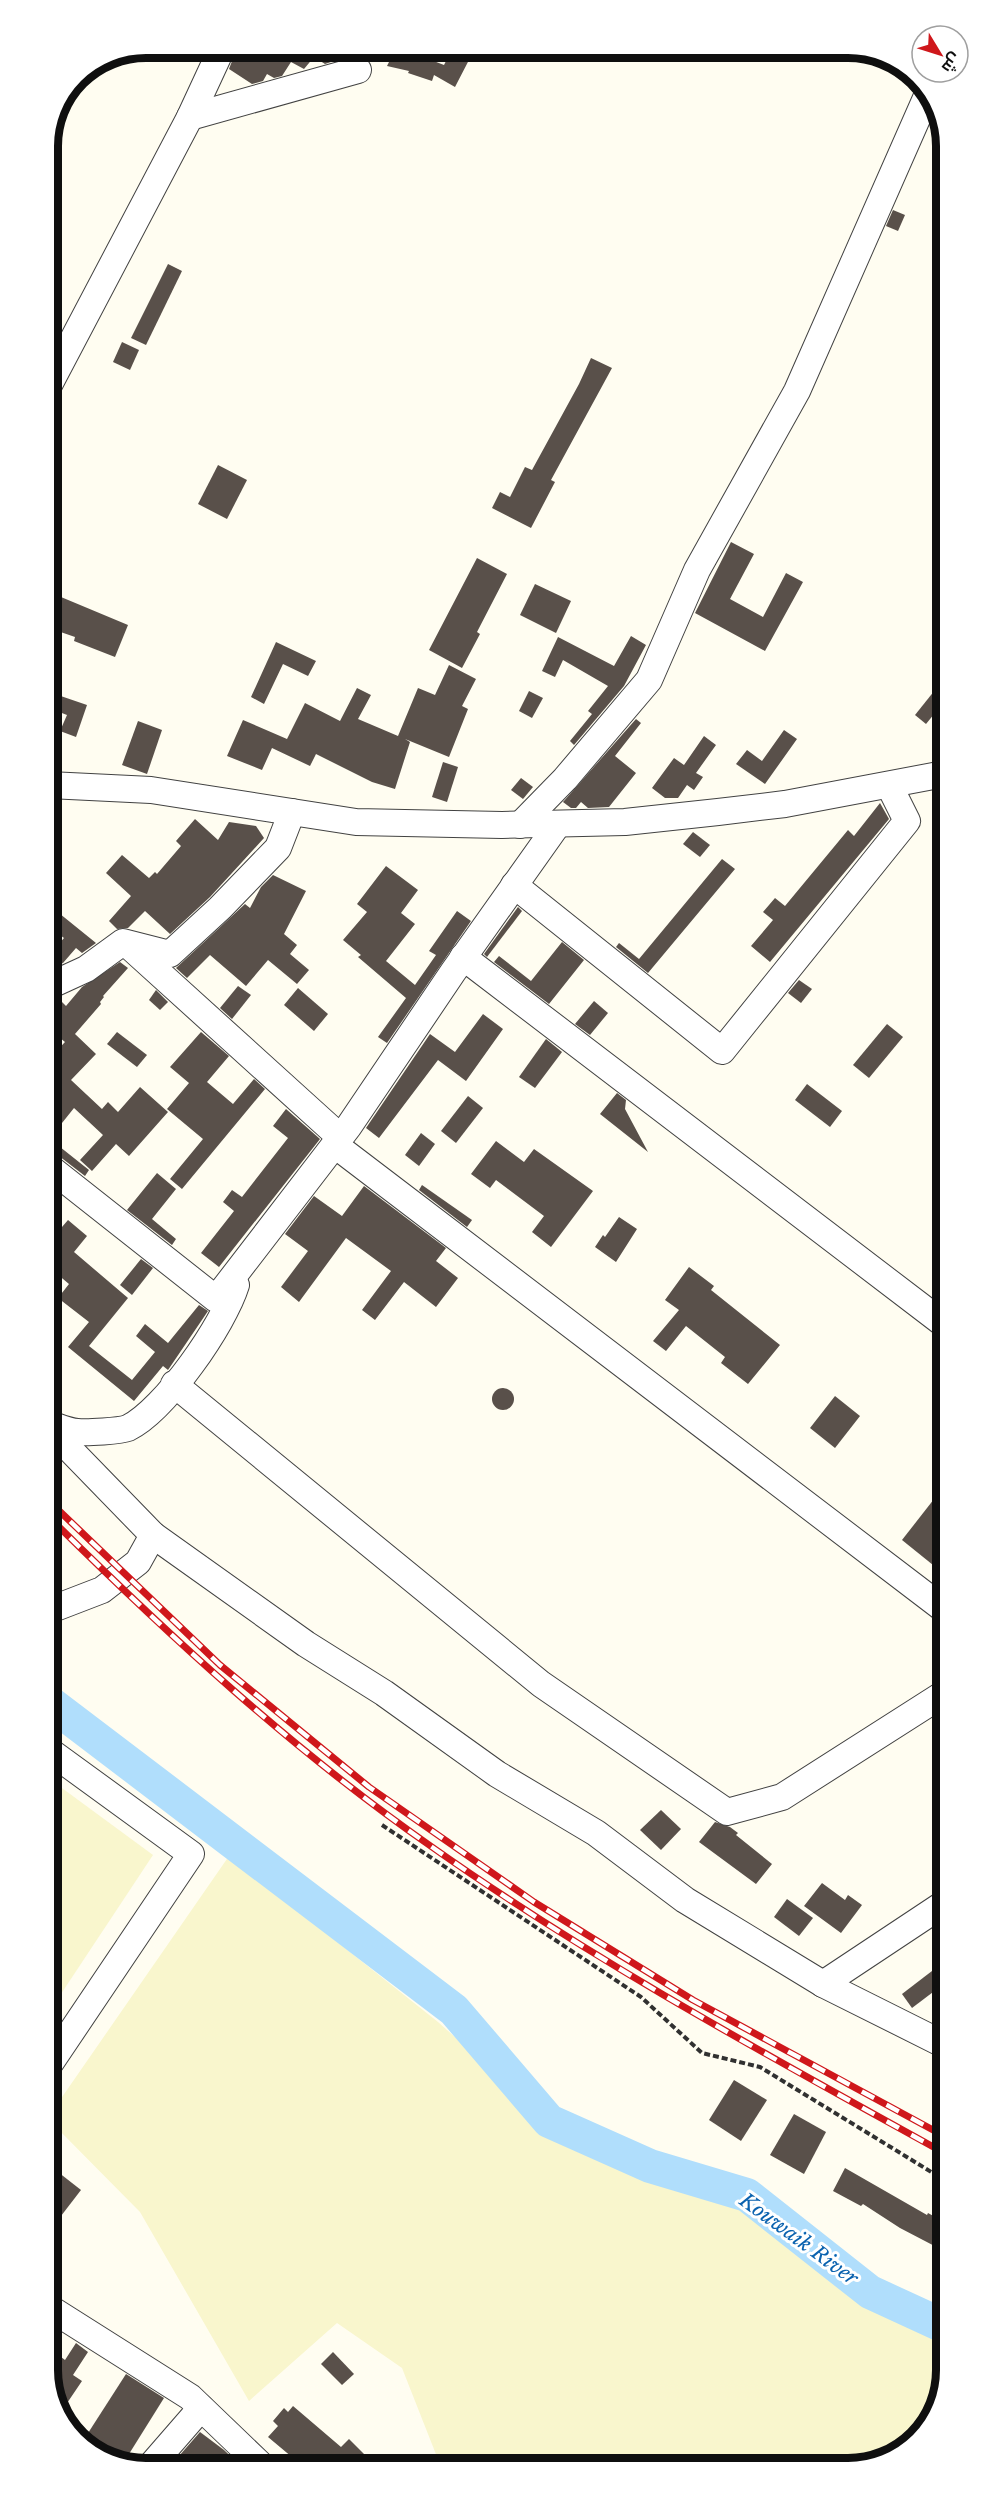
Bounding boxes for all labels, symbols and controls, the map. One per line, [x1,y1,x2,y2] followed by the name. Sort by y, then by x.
[910,24,970,84] north arrow
[938,49,966,77] text: ش
[734,2187,864,2290] water label: Kouwaik River

